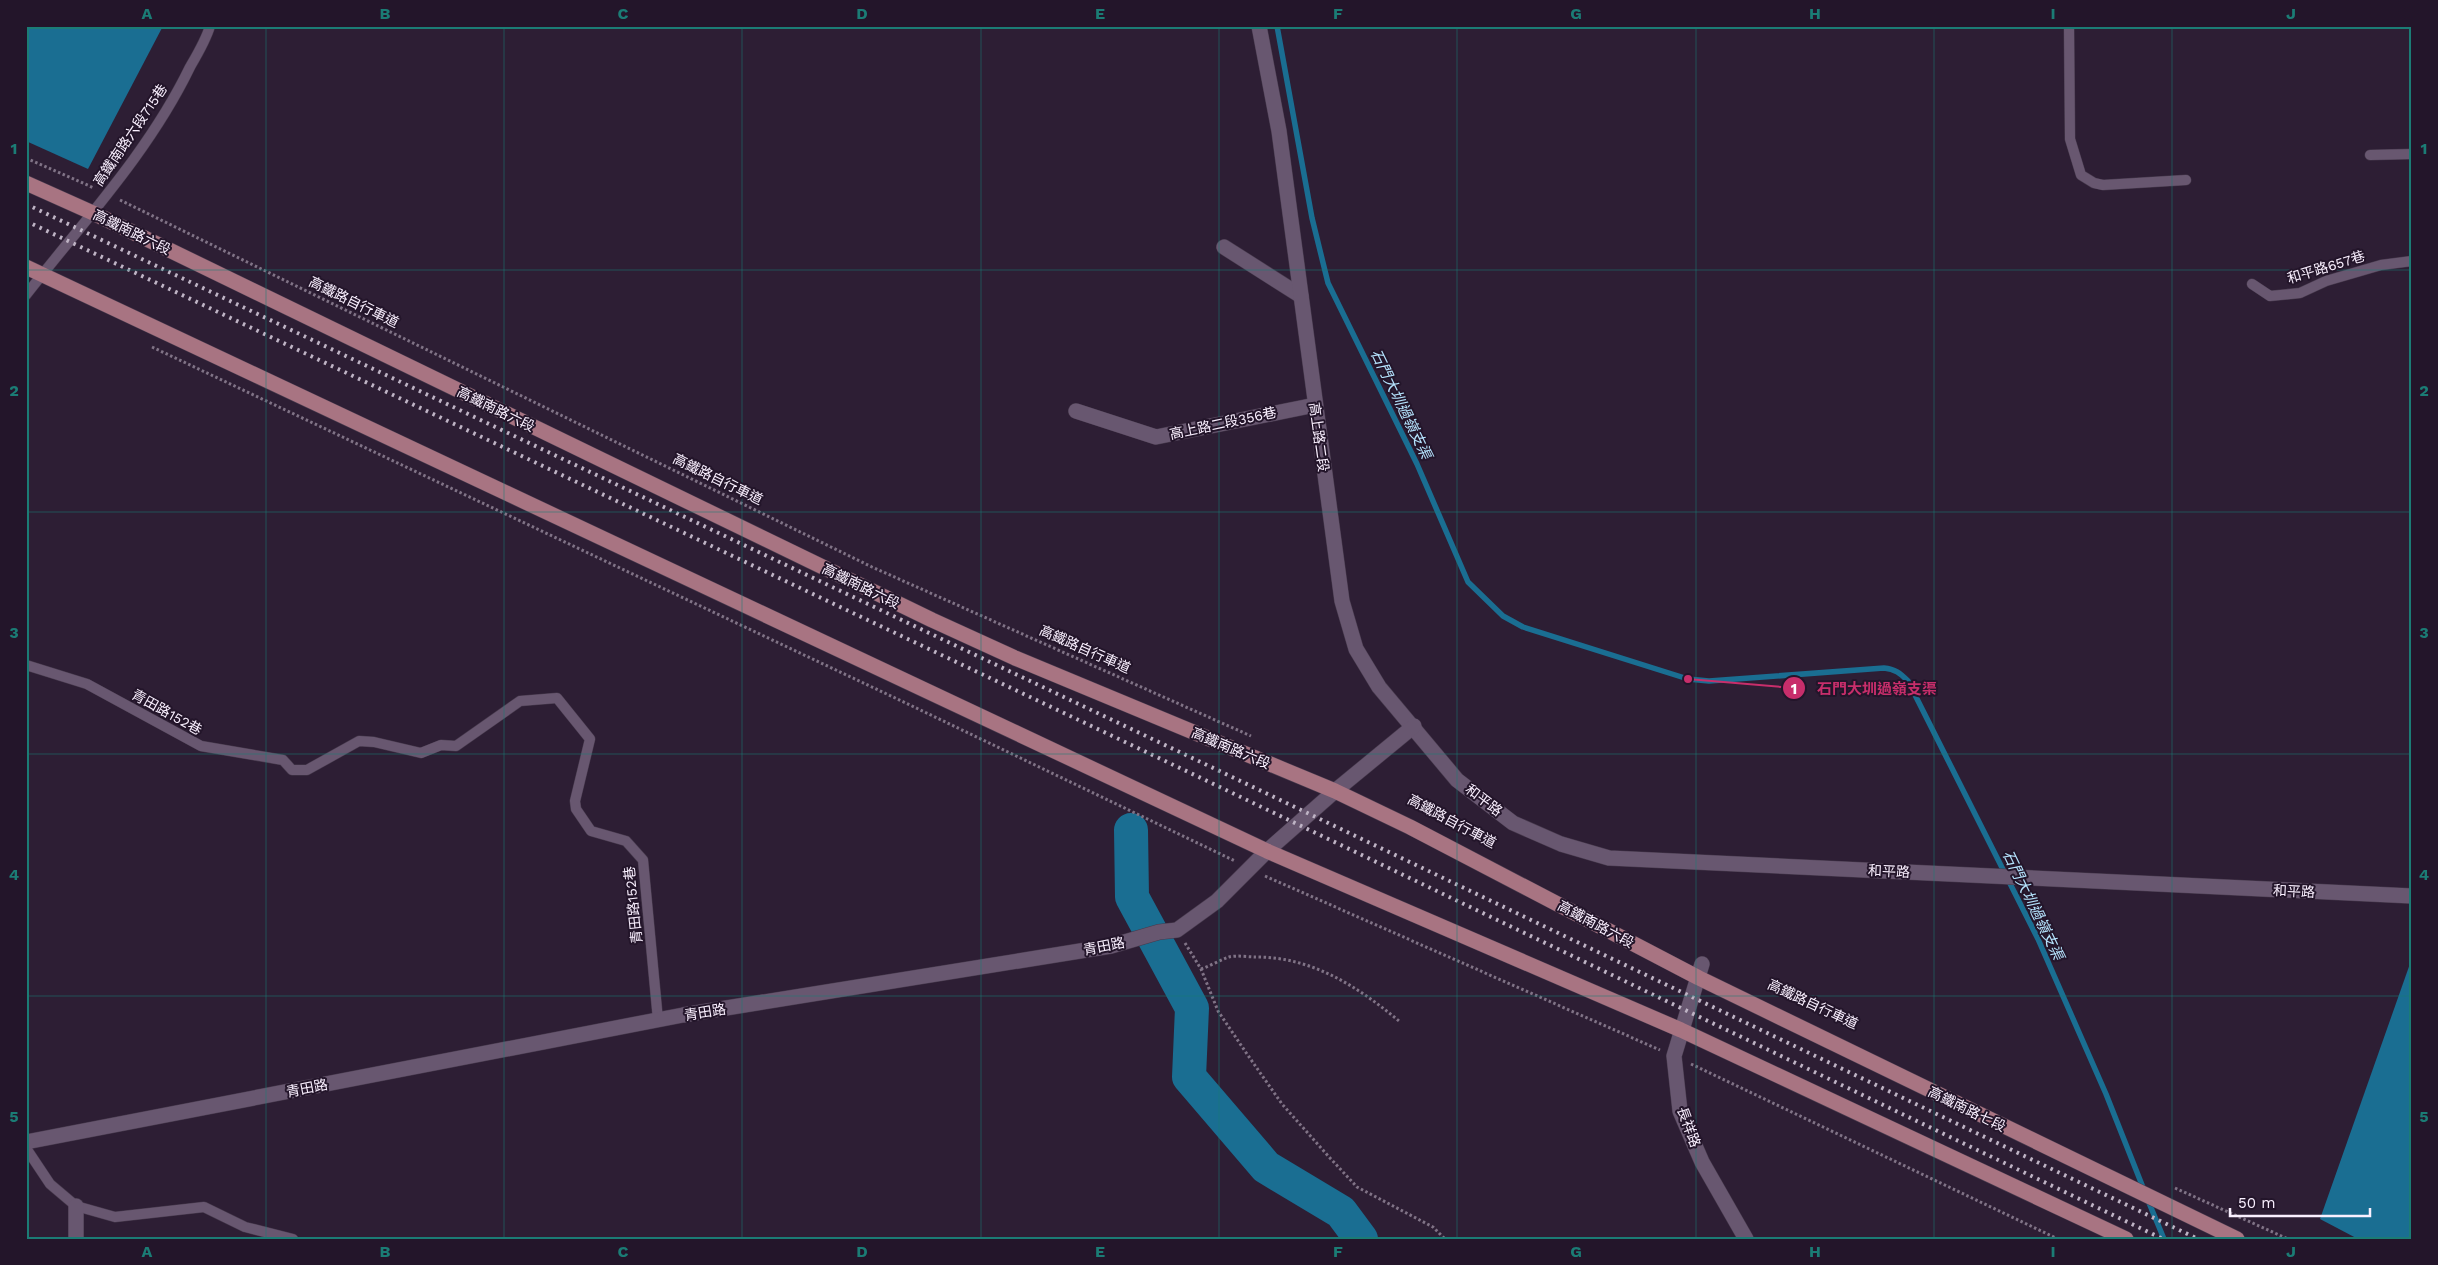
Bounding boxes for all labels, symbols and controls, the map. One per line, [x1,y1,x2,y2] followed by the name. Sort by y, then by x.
[142,4,153,23] text: A
[380,4,391,23] text: B
[618,4,629,23] text: C
[856,4,868,23] text: D
[1095,4,1105,23] text: E
[1333,4,1343,23] text: F
[1570,4,1582,23] text: G
[1809,4,1821,23] text: H
[2050,4,2056,23] text: I
[2286,4,2296,23] text: J
[90,81,170,189] street label: 高鐵南路六段715巷
[11,139,17,158] text: 1
[2421,139,2427,158] text: 1
[91,206,173,258] street label: 高鐵南路六段
[2285,248,2367,286] street label: 和平路657巷
[306,273,402,331] street label: 高鐵路自行車道
[1367,346,1436,464] water label: 石門大圳過嶺支渠
[9,381,19,400] text: 2
[2419,381,2429,400] text: 2
[455,383,537,435] street label: 高鐵南路六段
[1306,401,1332,473] street label: 高上路二段
[1168,404,1278,442] street label: 高上路二段356巷
[670,450,766,508] street label: 高鐵路自行車道
[820,560,902,612] street label: 高鐵南路六段
[1037,622,1133,676] street label: 高鐵路自行車道
[9,623,19,642] text: 3
[2419,623,2429,642] text: 3
[1782,673,1947,703] callout: 石門大圳過嶺支渠
[1791,680,1797,698] text: 1
[1817,680,1937,698] text: 石門大圳過嶺支渠
[129,686,205,738] street label: 青田路152巷
[1189,724,1273,772] street label: 高鐵南路六段
[1462,781,1506,819] street label: 和平路
[1405,791,1499,851] street label: 高鐵路自行車道
[1999,847,2068,965] water label: 石門大圳過嶺支渠
[1868,862,1910,880] street label: 和平路
[9,865,19,884] text: 4
[621,865,645,945] street label: 青田路152巷
[2419,865,2429,884] text: 4
[2273,882,2315,900] street label: 和平路
[1555,897,1637,951] street label: 高鐵南路六段
[1082,934,1126,958] street label: 青田路
[1765,976,1861,1032] street label: 高鐵路自行車道
[683,1001,727,1023] street label: 青田路
[285,1076,329,1100] street label: 青田路
[1926,1083,2008,1135] street label: 高鐵南路七段
[1674,1105,1704,1149] street label: 長祥路
[9,1107,19,1126] text: 5
[2419,1107,2429,1126] text: 5
[2230,1185,2370,1217] scale bar
[2238,1194,2275,1212] text: 50 m
[142,1242,153,1261] text: A
[380,1242,391,1261] text: B
[618,1242,629,1261] text: C
[856,1242,868,1261] text: D
[1095,1242,1105,1261] text: E
[1333,1242,1343,1261] text: F
[1570,1242,1582,1261] text: G
[1809,1242,1821,1261] text: H
[2050,1242,2056,1261] text: I
[2286,1242,2296,1261] text: J

